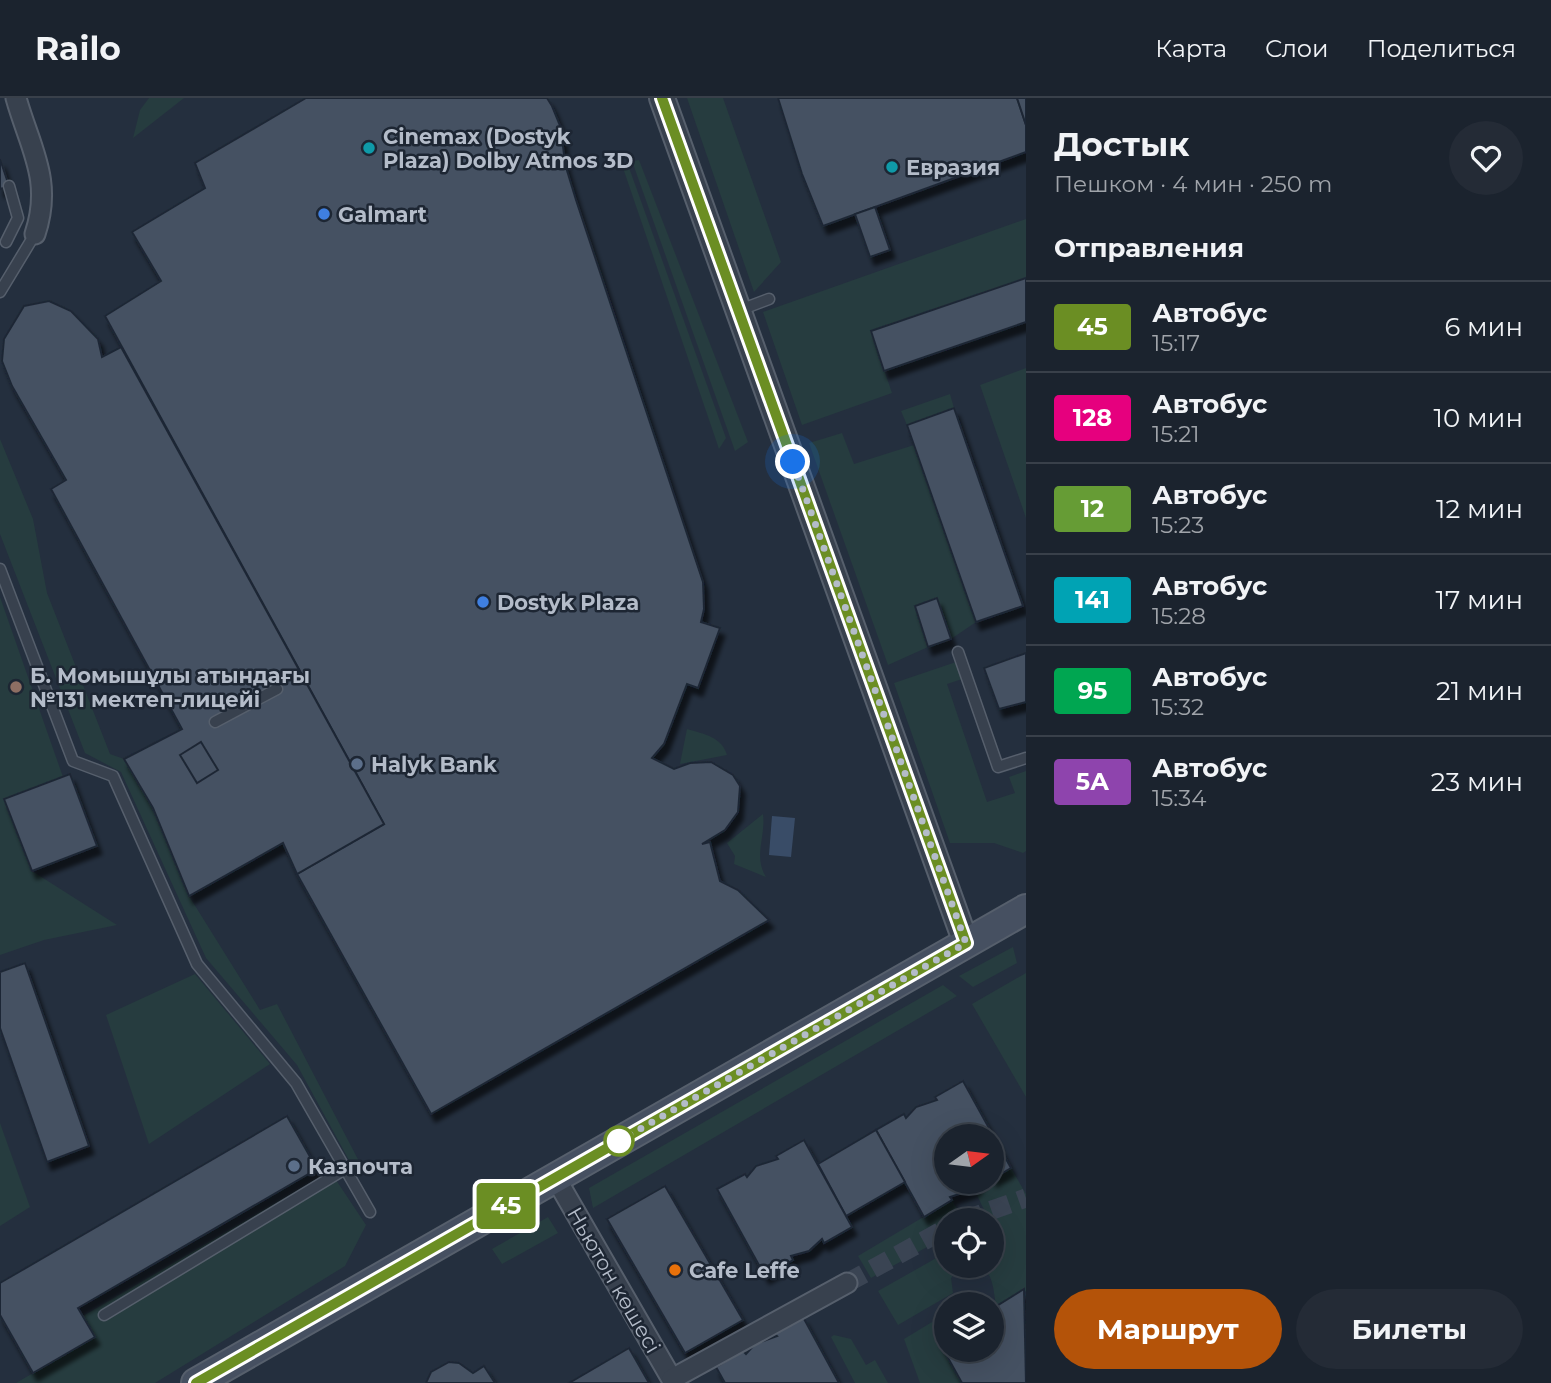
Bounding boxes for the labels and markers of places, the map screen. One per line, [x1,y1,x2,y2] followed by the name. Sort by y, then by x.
[383,124,633,173] place label: Cinemax (Dostyk Plaza) Dolby Atmos 3D
[361,140,377,156] marker: Cinemax (Dostyk Plaza) Dolby Atmos 3D
[906,155,1000,180] place label: Евразия
[884,159,900,175] marker: Евразия
[338,202,427,227] place label: Galmart
[316,206,332,222] marker: Galmart
[497,590,639,615] place label: Dostyk Plaza
[475,594,491,610] marker: Dostyk Plaza
[30,663,310,712] place label: Б. Момышұлы атындағы №131 мектеп-лицейі
[8,679,24,695] marker: Б. Момышұлы атындағы №131 мектеп-лицейі
[371,752,497,777] place label: Halyk Bank
[349,756,365,772] marker: Halyk Bank
[604,1126,634,1156] unlabelled marker
[308,1154,413,1179] place label: Казпочта
[286,1158,302,1174] marker: Казпочта
[689,1258,800,1283] place label: Cafe Leffe
[667,1262,683,1278] marker: Cafe Leffe

